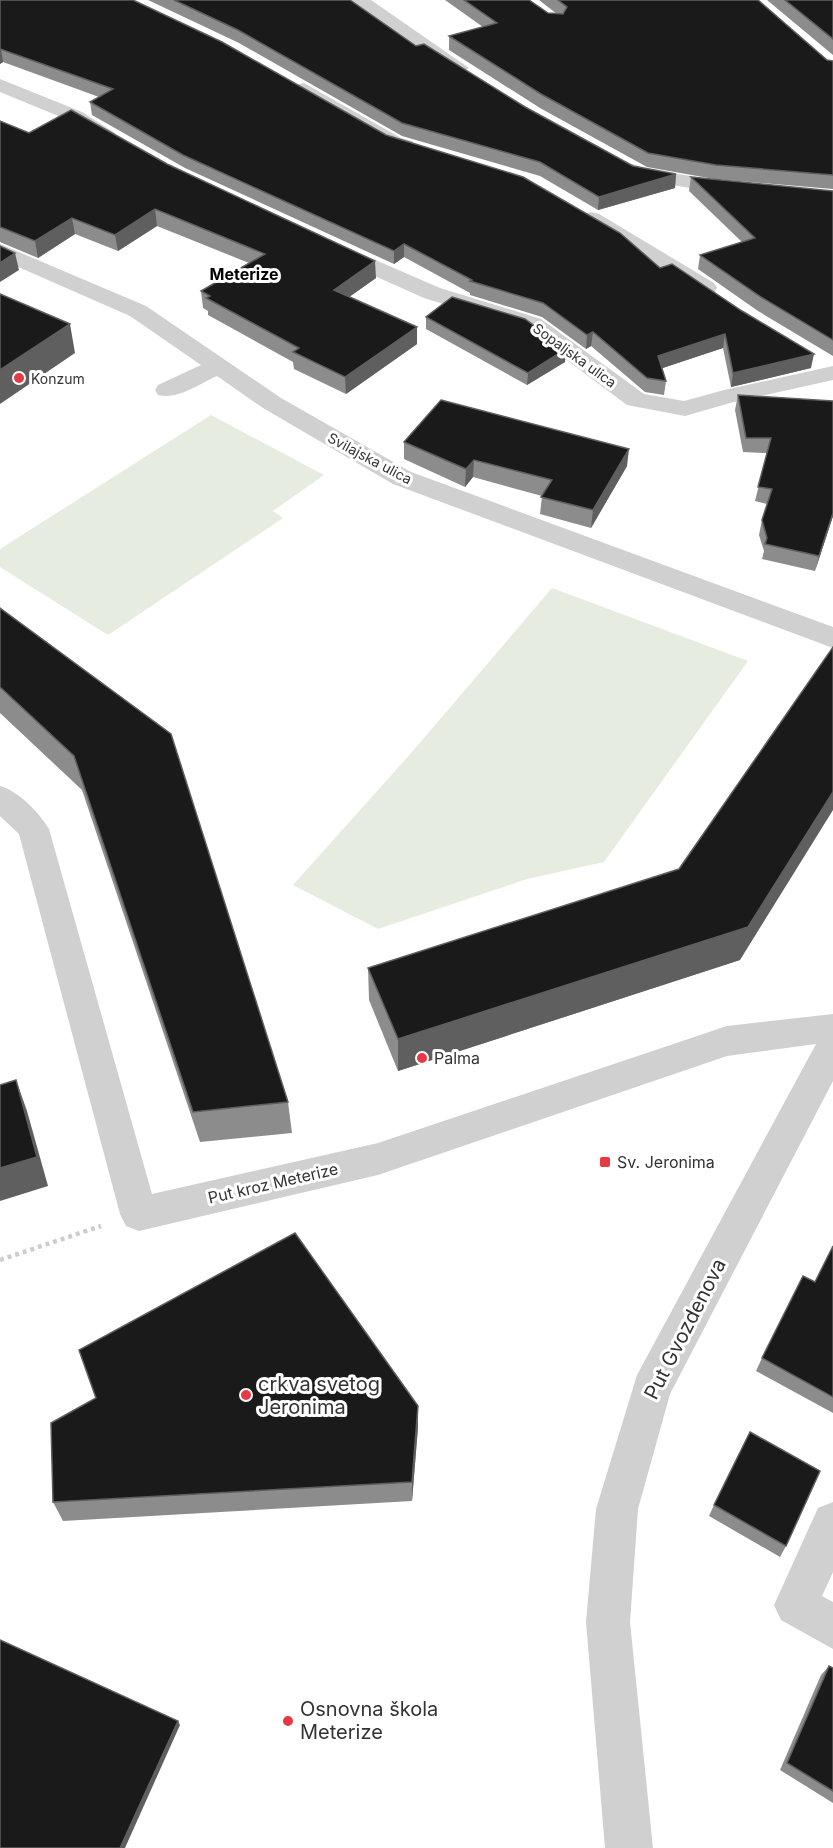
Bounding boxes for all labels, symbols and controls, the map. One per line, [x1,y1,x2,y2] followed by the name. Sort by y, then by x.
[209,264,279,284] district label: Meterize
[530,319,620,391] street label: Sopaljska ulica
[31,370,85,387] place label: Konzum
[12,371,26,385] marker: Konzum
[325,429,415,487] street label: Svilajska ulica
[434,1048,480,1068] place label: Palma
[415,1051,429,1065] marker: Palma
[617,1152,715,1172] place label: Sv. Jeronima
[598,1155,612,1169] marker: Sv. Jeronima
[206,1158,340,1208] street label: Put kroz Meterize
[639,1255,731,1403] street label: Put Gvozdenova
[258,1372,380,1419] place label: crkva svetog Jeronima
[239,1388,253,1402] marker: crkva svetog Jeronima
[300,1697,438,1744] place label: Osnovna škola Meterize
[281,1714,295,1728] marker: Osnovna škola Meterize

